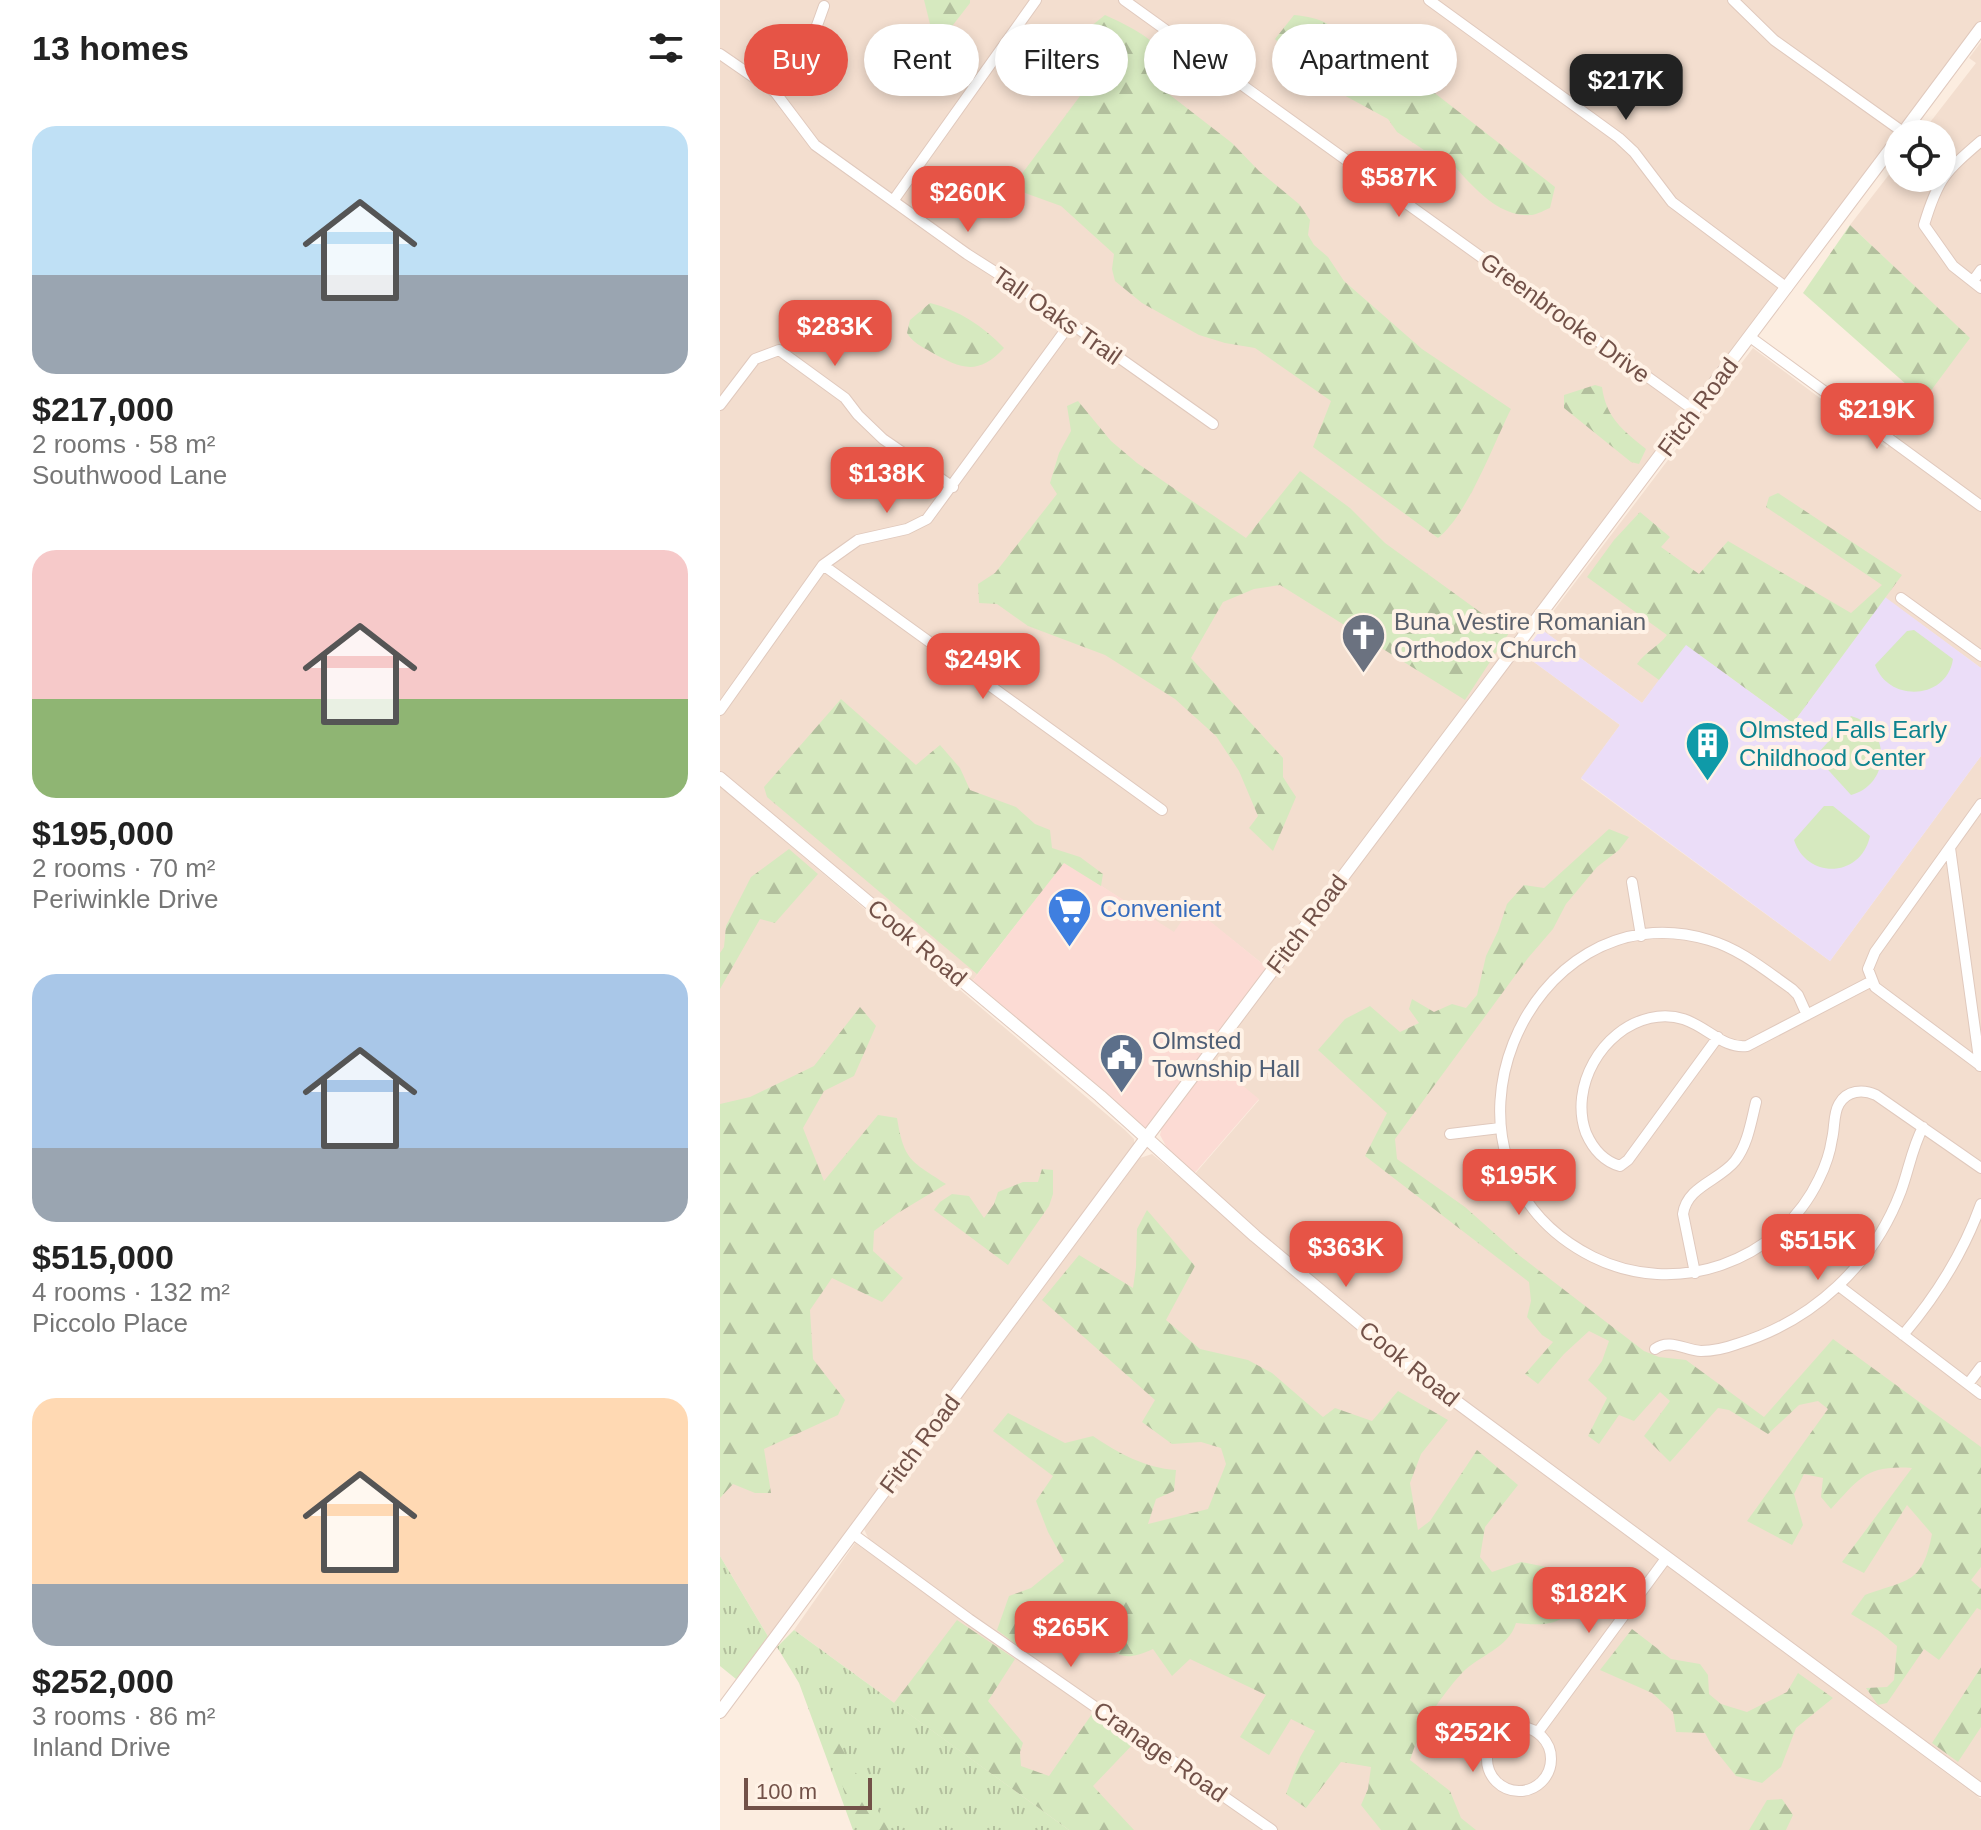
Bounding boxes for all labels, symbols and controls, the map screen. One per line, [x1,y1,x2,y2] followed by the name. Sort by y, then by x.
[744,24,848,96] chip: Buy
[864,24,979,96] chip: Rent
[995,24,1128,96] chip: Filters
[1144,24,1256,96] chip: New
[1272,24,1457,96] chip: Apartment
[644,26,688,70] icon: filters
[32,29,189,67] text: 13 homes
[1570,54,1682,122] pin: $217K
[1588,65,1664,95] text: $217K
[1884,120,1956,192] map controls
[1884,120,1956,192] button: locate
[1343,151,1455,219] pin: $587K
[1361,162,1437,192] text: $587K
[912,166,1024,234] pin: $260K
[930,177,1006,207] text: $260K
[288,178,432,322] icon: home
[1475,247,1655,388] street label: Greenbrooke Drive
[988,261,1127,370] street label: Tall Oaks Trail
[779,300,891,368] pin: $283K
[797,311,873,341] text: $283K
[1652,352,1743,461] street label: Fitch Road
[1821,383,1933,451] pin: $219K
[32,390,174,428] text: $217,000
[1839,394,1915,424] text: $219K
[32,429,216,459] text: 2 rooms · 58 m²
[831,447,943,515] pin: $138K
[849,458,925,488] text: $138K
[32,460,227,490] text: Southwood Lane
[288,602,432,746] icon: home
[1394,608,1646,663] place label: Buna Vestire Romanian Orthodox Church
[1339,612,1387,675] church icon: Buna Vestire Romanian Orthodox Church
[927,633,1039,701] pin: $249K
[945,644,1021,674] text: $249K
[1739,716,1947,771] place label: Olmsted Falls Early Childhood Center
[1684,720,1732,783] building icon: Olmsted Falls Early Childhood Center
[32,814,174,852] text: $195,000
[32,853,216,883] text: 2 rooms · 70 m²
[1261,869,1352,978] street label: Fitch Road
[32,884,218,914] text: Periwinkle Drive
[1045,885,1093,948] supermarket icon: Convenient
[863,894,972,992] street label: Cook Road
[1100,895,1222,922] place label: Convenient
[288,1026,432,1170] icon: home
[1152,1027,1300,1082] place label: Olmsted Township Hall
[1097,1031,1145,1094] public building icon: Olmsted Township Hall
[1463,1149,1575,1217] pin: $195K
[1481,1160,1557,1190] text: $195K
[1762,1214,1874,1282] pin: $515K
[1290,1221,1402,1289] pin: $363K
[1780,1225,1856,1255] text: $515K
[1308,1232,1384,1262] text: $363K
[32,1238,174,1276] text: $515,000
[32,1277,230,1307] text: 4 rooms · 132 m²
[32,1308,188,1338] text: Piccolo Place
[1354,1315,1464,1412] street label: Cook Road
[874,1389,965,1498] street label: Fitch Road
[288,1450,432,1594] icon: home
[1533,1567,1645,1635] pin: $182K
[1551,1578,1627,1608] text: $182K
[1015,1601,1127,1669] pin: $265K
[1033,1612,1109,1642] text: $265K
[32,1662,174,1700] text: $252,000
[1089,1696,1232,1807] street label: Cranage Road
[32,1701,216,1731] text: 3 rooms · 86 m²
[1417,1706,1529,1774] pin: $252K
[1435,1717,1511,1747] text: $252K
[32,1732,171,1762] text: Inland Drive
[744,1774,872,1810] scale bar
[756,1779,817,1804] text: 100 m

